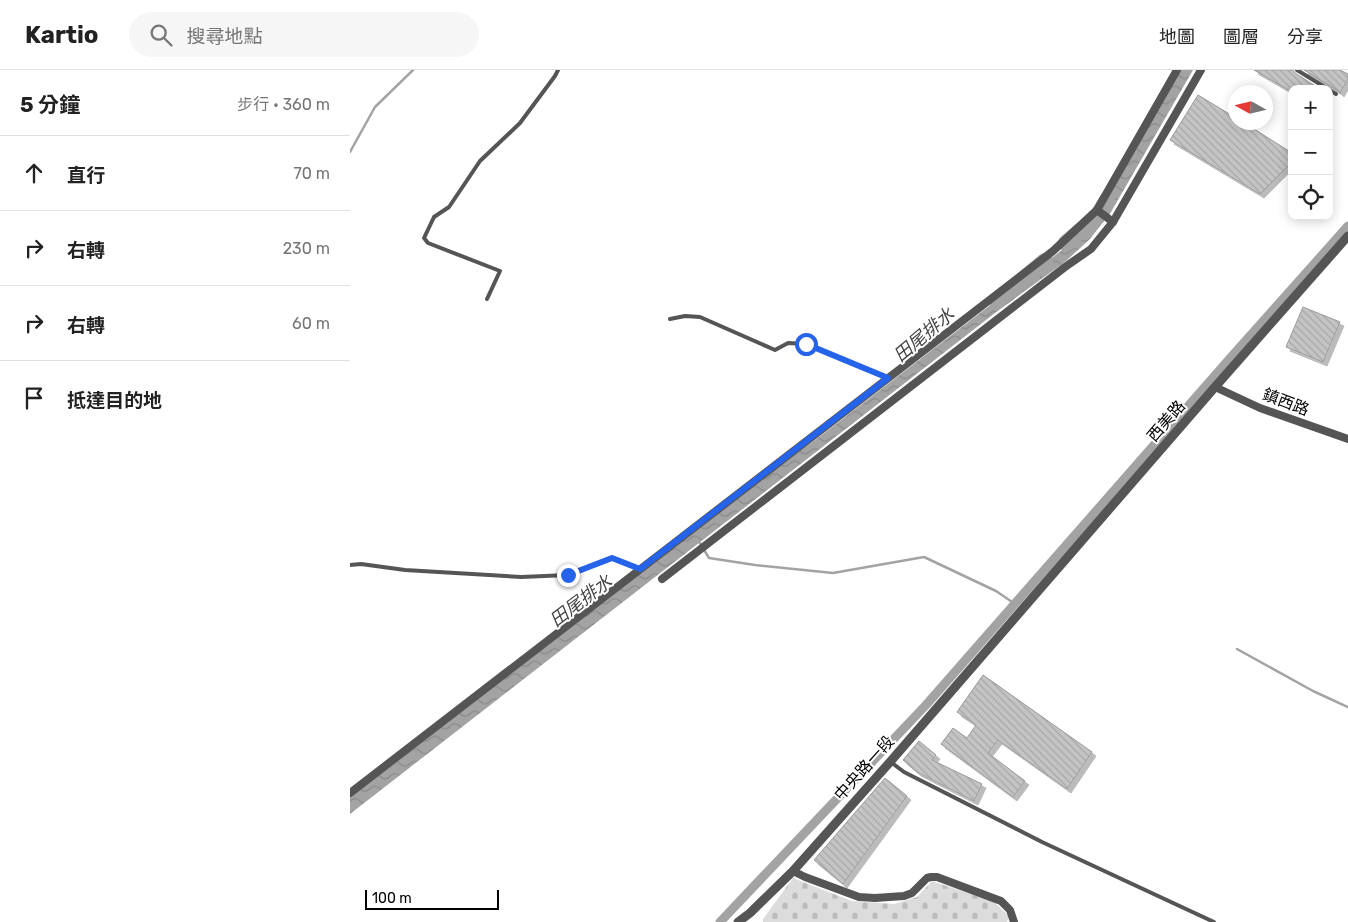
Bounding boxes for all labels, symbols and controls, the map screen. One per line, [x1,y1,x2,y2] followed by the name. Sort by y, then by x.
[129,12,479,57] search box
[25,21,99,49] text: Kartio
[147,21,175,49] icon: search
[187,25,263,48] text: 搜尋地點
[1159,26,1195,48] text: 地圖
[1223,26,1259,48] text: 圖層
[1287,26,1323,48] text: 分享
[1228,85,1273,130] north arrow
[1288,85,1333,220] map controls
[1288,85,1333,130] button: +
[20,92,80,117] text: 5 分鐘
[237,95,330,114] text: 步行 · 360 m
[1288,130,1333,175] button: −
[20,159,48,187] icon: ahead
[67,164,105,187] text: 直行
[293,164,330,183] text: 70 m
[1288,175,1333,220] button: locate
[20,234,48,262] icon: right
[67,239,105,262] text: 右轉
[283,239,330,258] text: 230 m
[889,303,959,367] water label: 田尾排水
[20,309,48,337] icon: right
[67,314,105,337] text: 右轉
[292,314,330,333] text: 60 m
[795,333,818,356] route start
[20,384,48,412] icon: arrive
[1260,385,1312,419] street label: 鎮西路
[67,389,162,412] text: 抵達目的地
[1143,397,1189,445] street label: 西美路
[557,564,580,587] route end
[546,570,617,631] water label: 田尾排水
[830,732,898,804] street label: 中央路一段
[365,887,499,910] scale bar
[372,890,412,907] text: 100 m

